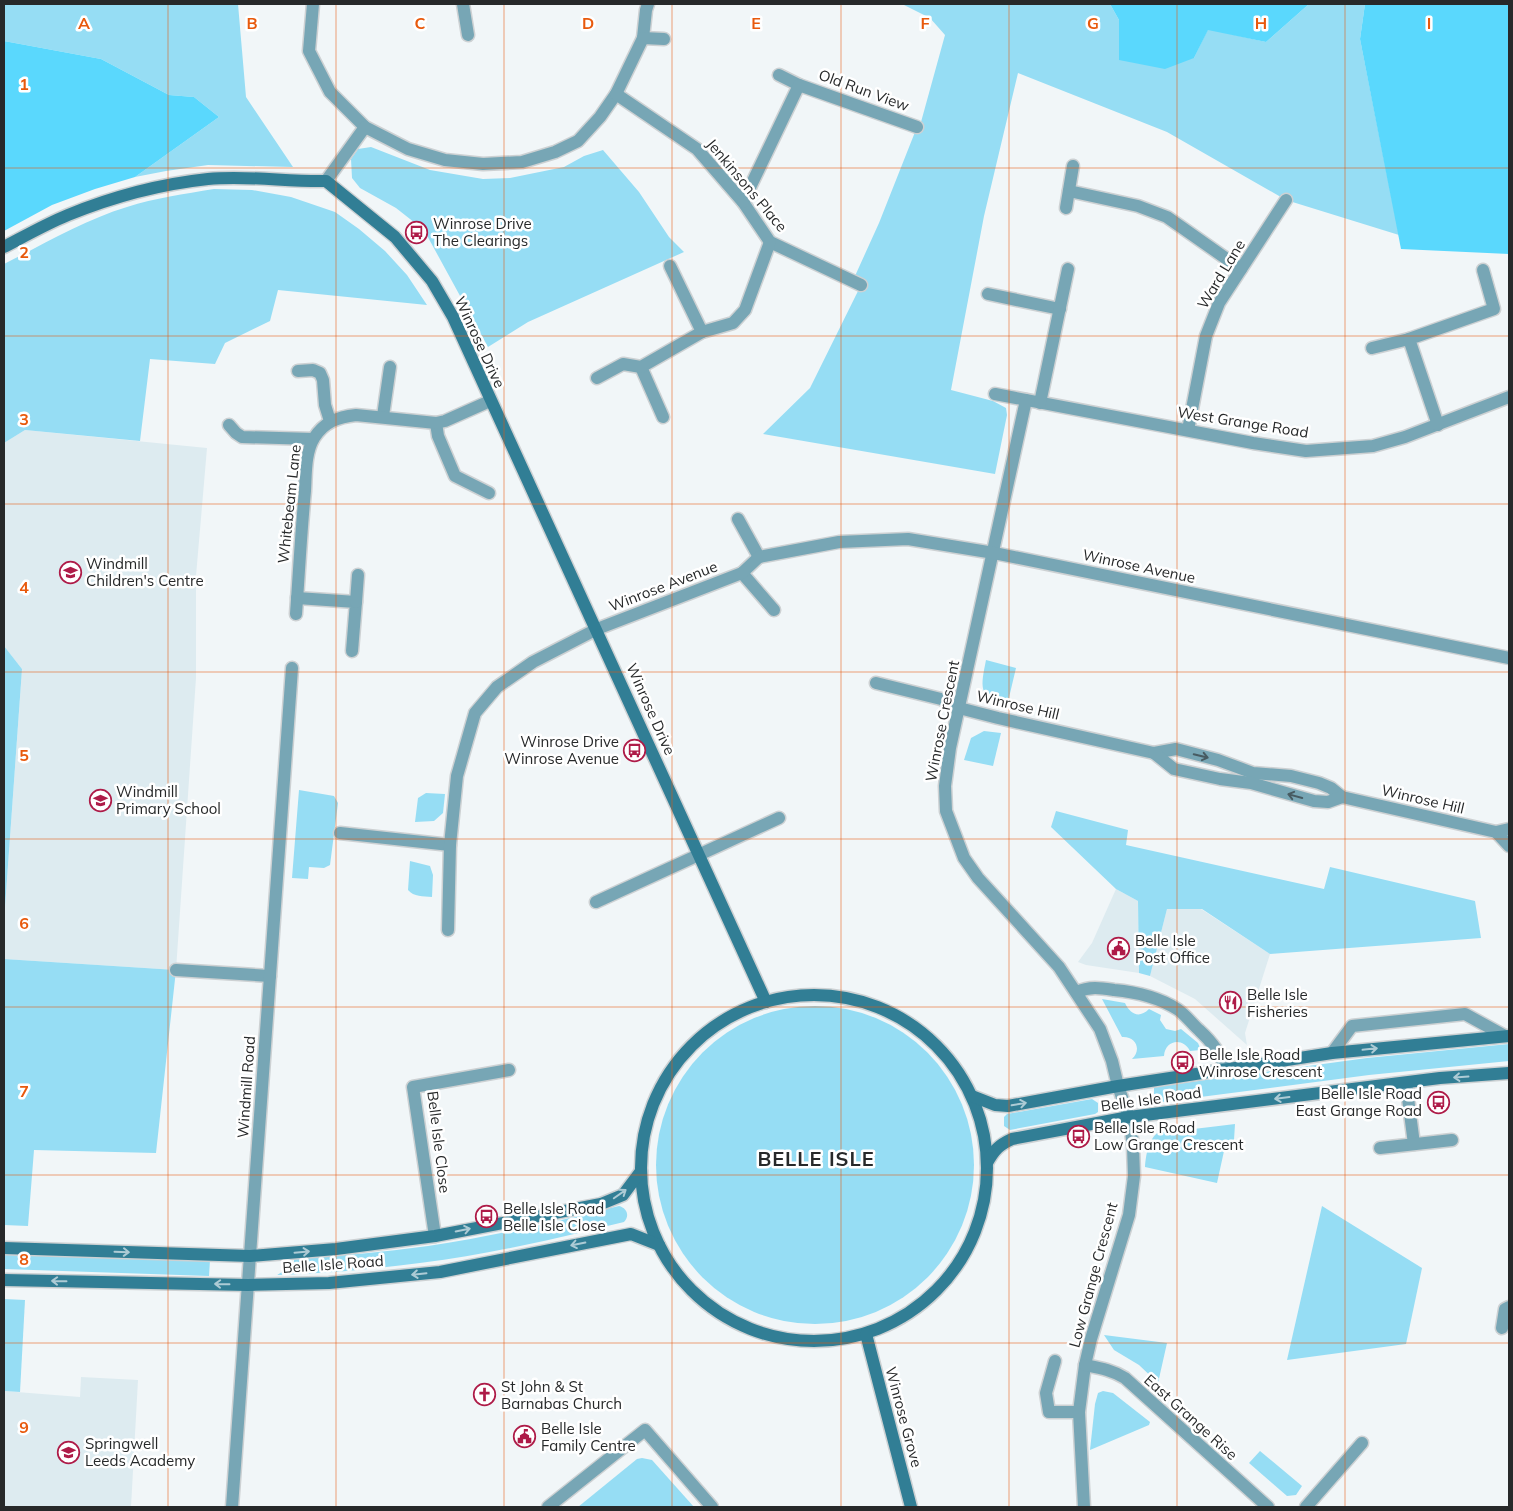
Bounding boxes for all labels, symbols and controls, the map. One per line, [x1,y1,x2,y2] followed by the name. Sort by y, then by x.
[78,13,90,33] text: A
[246,13,258,33] text: B
[415,13,426,33] text: C
[582,13,594,33] text: D
[751,13,761,33] text: E
[920,13,930,33] text: F
[1087,13,1099,33] text: G
[1255,13,1267,33] text: H
[1427,13,1431,33] text: I
[816,65,912,115] street label: Old Run View
[19,74,29,94] text: 1
[702,134,792,236] street label: Jenkinsons Place
[433,214,532,250] place label: Winrose Drive The Clearings
[405,220,429,244] bus stop icon: Winrose Drive The Clearings
[1193,236,1249,312] street label: Ward Lane
[19,242,29,262] text: 2
[451,293,509,391] street label: Winrose Drive
[1176,402,1310,442] street label: West Grange Road
[19,409,29,429] text: 3
[273,443,305,565] street label: Whitebeam Lane
[1081,545,1197,587] street label: Winrose Avenue
[86,554,204,590] place label: Windmill Children's Centre
[606,557,720,615] street label: Winrose Avenue
[58,560,82,584] school or university icon: Windmill Children's Centre
[19,577,29,597] text: 4
[921,659,963,783] street label: Winrose Crescent
[622,660,680,758] street label: Winrose Drive
[975,686,1061,724] street label: Winrose Hill
[504,732,619,768] place label: Winrose Drive Winrose Avenue
[623,738,647,762] bus stop icon: Winrose Drive Winrose Avenue
[19,745,29,765] text: 5
[1193,752,1209,761] one-way arrow
[1380,780,1466,818] street label: Winrose Hill
[116,782,221,818] place label: Windmill Primary School
[88,788,112,812] school or university icon: Windmill Primary School
[1288,790,1304,800] one-way arrow
[19,913,29,933] text: 6
[1135,931,1210,967] place label: Belle Isle Post Office
[1107,937,1131,961] public building icon: Belle Isle Post Office
[1247,985,1308,1021] place label: Belle Isle Fisheries
[1219,991,1243,1015] restaurant icon: Belle Isle Fisheries
[233,1035,259,1139] street label: Windmill Road
[1199,1045,1322,1081] place label: Belle Isle Road Winrose Crescent
[1361,1045,1377,1054] one-way arrow
[1171,1051,1195,1075] bus stop icon: Belle Isle Road Winrose Crescent
[1453,1072,1469,1081] one-way arrow
[19,1081,29,1101] text: 7
[1100,1083,1202,1115] street label: Belle Isle Road
[1296,1084,1422,1120] place label: Belle Isle Road East Grange Road
[423,1090,455,1194] street label: Belle Isle Close
[1426,1090,1450,1114] bus stop icon: Belle Isle Road East Grange Road
[1274,1093,1290,1103] one-way arrow
[1011,1098,1027,1108] one-way arrow
[1094,1118,1243,1154] place label: Belle Isle Road Low Grange Crescent
[1066,1124,1090,1148] bus stop icon: Belle Isle Road Low Grange Crescent
[757,1146,875,1171] district label: BELLE ISLE
[613,1189,627,1199] one-way arrow
[503,1199,606,1235] place label: Belle Isle Road Belle Isle Close
[1064,1200,1122,1350] street label: Low Grange Crescent
[475,1205,499,1229] bus stop icon: Belle Isle Road Belle Isle Close
[455,1225,471,1235] one-way arrow
[571,1240,587,1249] one-way arrow
[114,1247,130,1256] one-way arrow
[294,1247,310,1256] one-way arrow
[19,1249,29,1269] text: 8
[282,1251,384,1277] street label: Belle Isle Road
[411,1269,427,1279] one-way arrow
[51,1276,68,1286] one-way arrow
[214,1280,230,1289] one-way arrow
[881,1365,927,1469] street label: Winrose Grove
[1140,1370,1242,1464] street label: East Grange Rise
[501,1377,622,1413] place label: St John & St Barnabas Church
[473,1383,497,1407] church icon: St John & St Barnabas Church
[19,1417,29,1437] text: 9
[541,1419,636,1455] place label: Belle Isle Family Centre
[513,1425,537,1449] public building icon: Belle Isle Family Centre
[85,1434,195,1470] place label: Springwell Leeds Academy
[57,1440,81,1464] school or university icon: Springwell Leeds Academy

